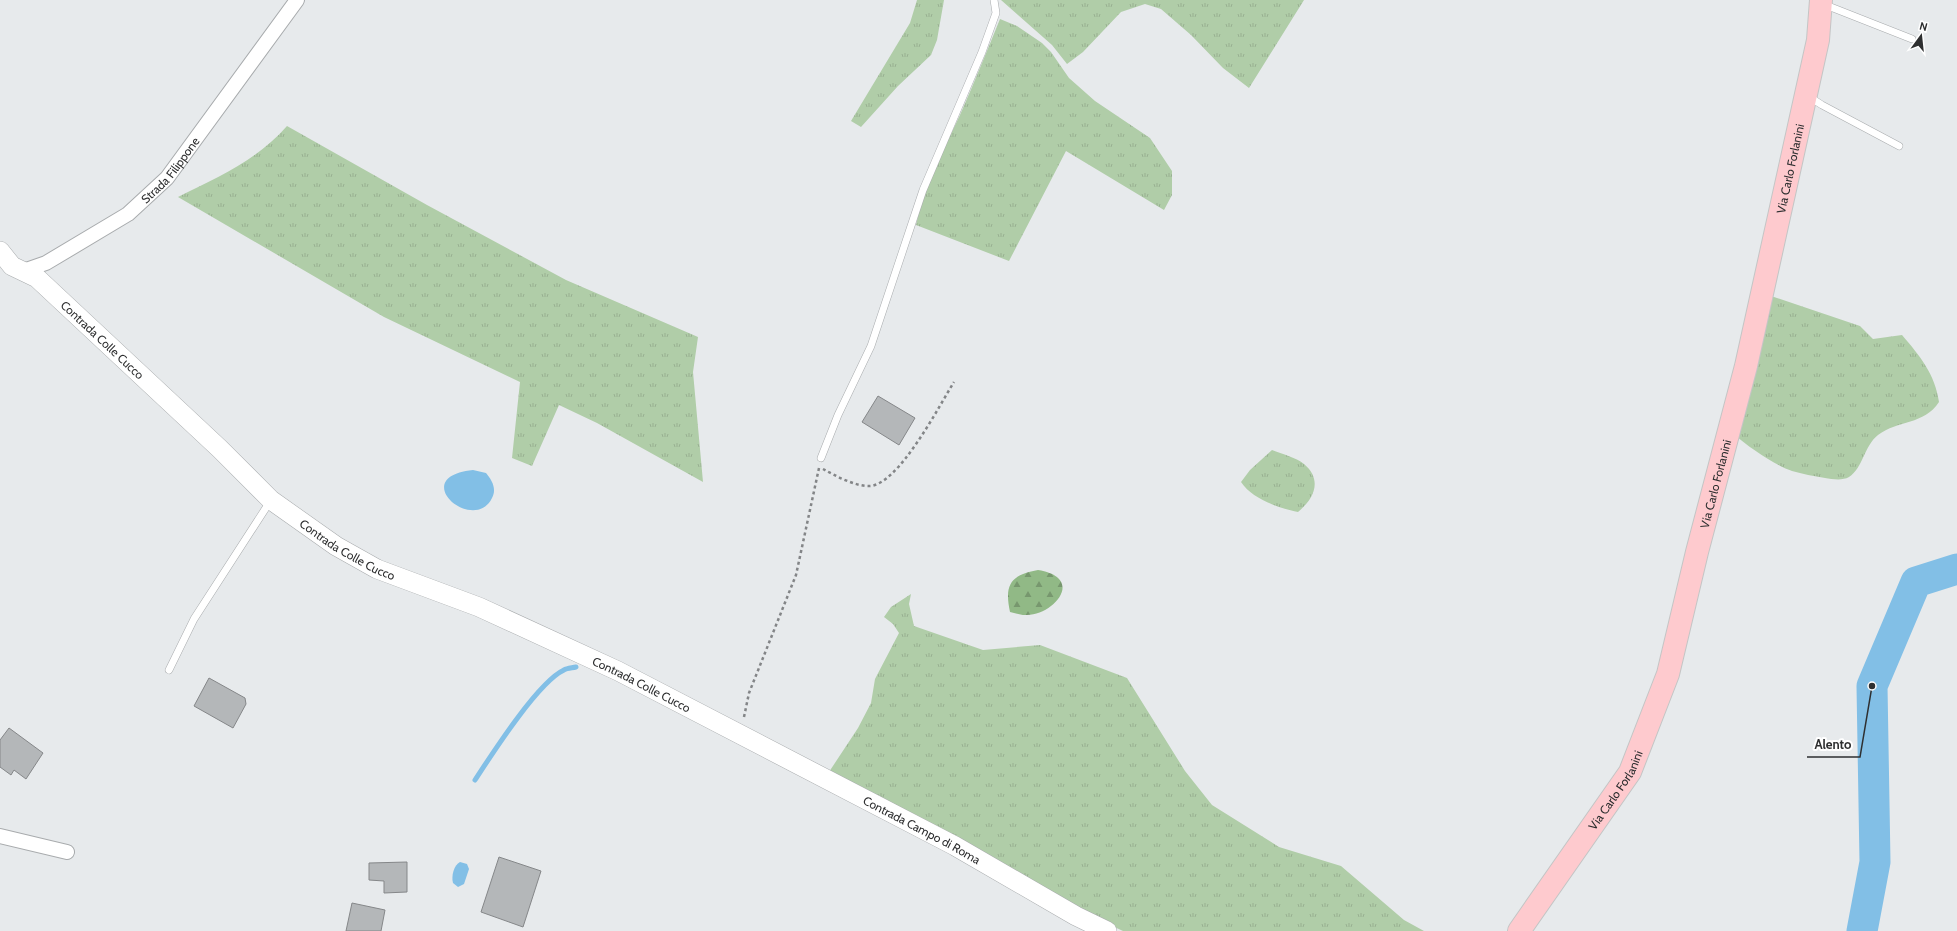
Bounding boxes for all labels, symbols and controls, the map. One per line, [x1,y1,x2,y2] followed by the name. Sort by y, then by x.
[1901,16,1941,56] north arrow
[1918,19,1929,34] text: N
[1772,122,1807,215] street label: Via Carlo Forlanini
[138,134,202,206] street label: Strada Filippone
[58,297,148,382] street label: Contrada Colle Cucco
[1696,438,1734,530] street label: Via Carlo Forlanini
[297,515,398,583] street label: Contrada Colle Cucco
[590,653,694,715] street label: Contrada Colle Cucco
[1807,732,1860,757] callout: Alento
[1814,736,1852,752] text: Alento
[1585,748,1645,832] street label: Via Carlo Forlanini
[861,792,984,867] street label: Contrada Campo di Roma

